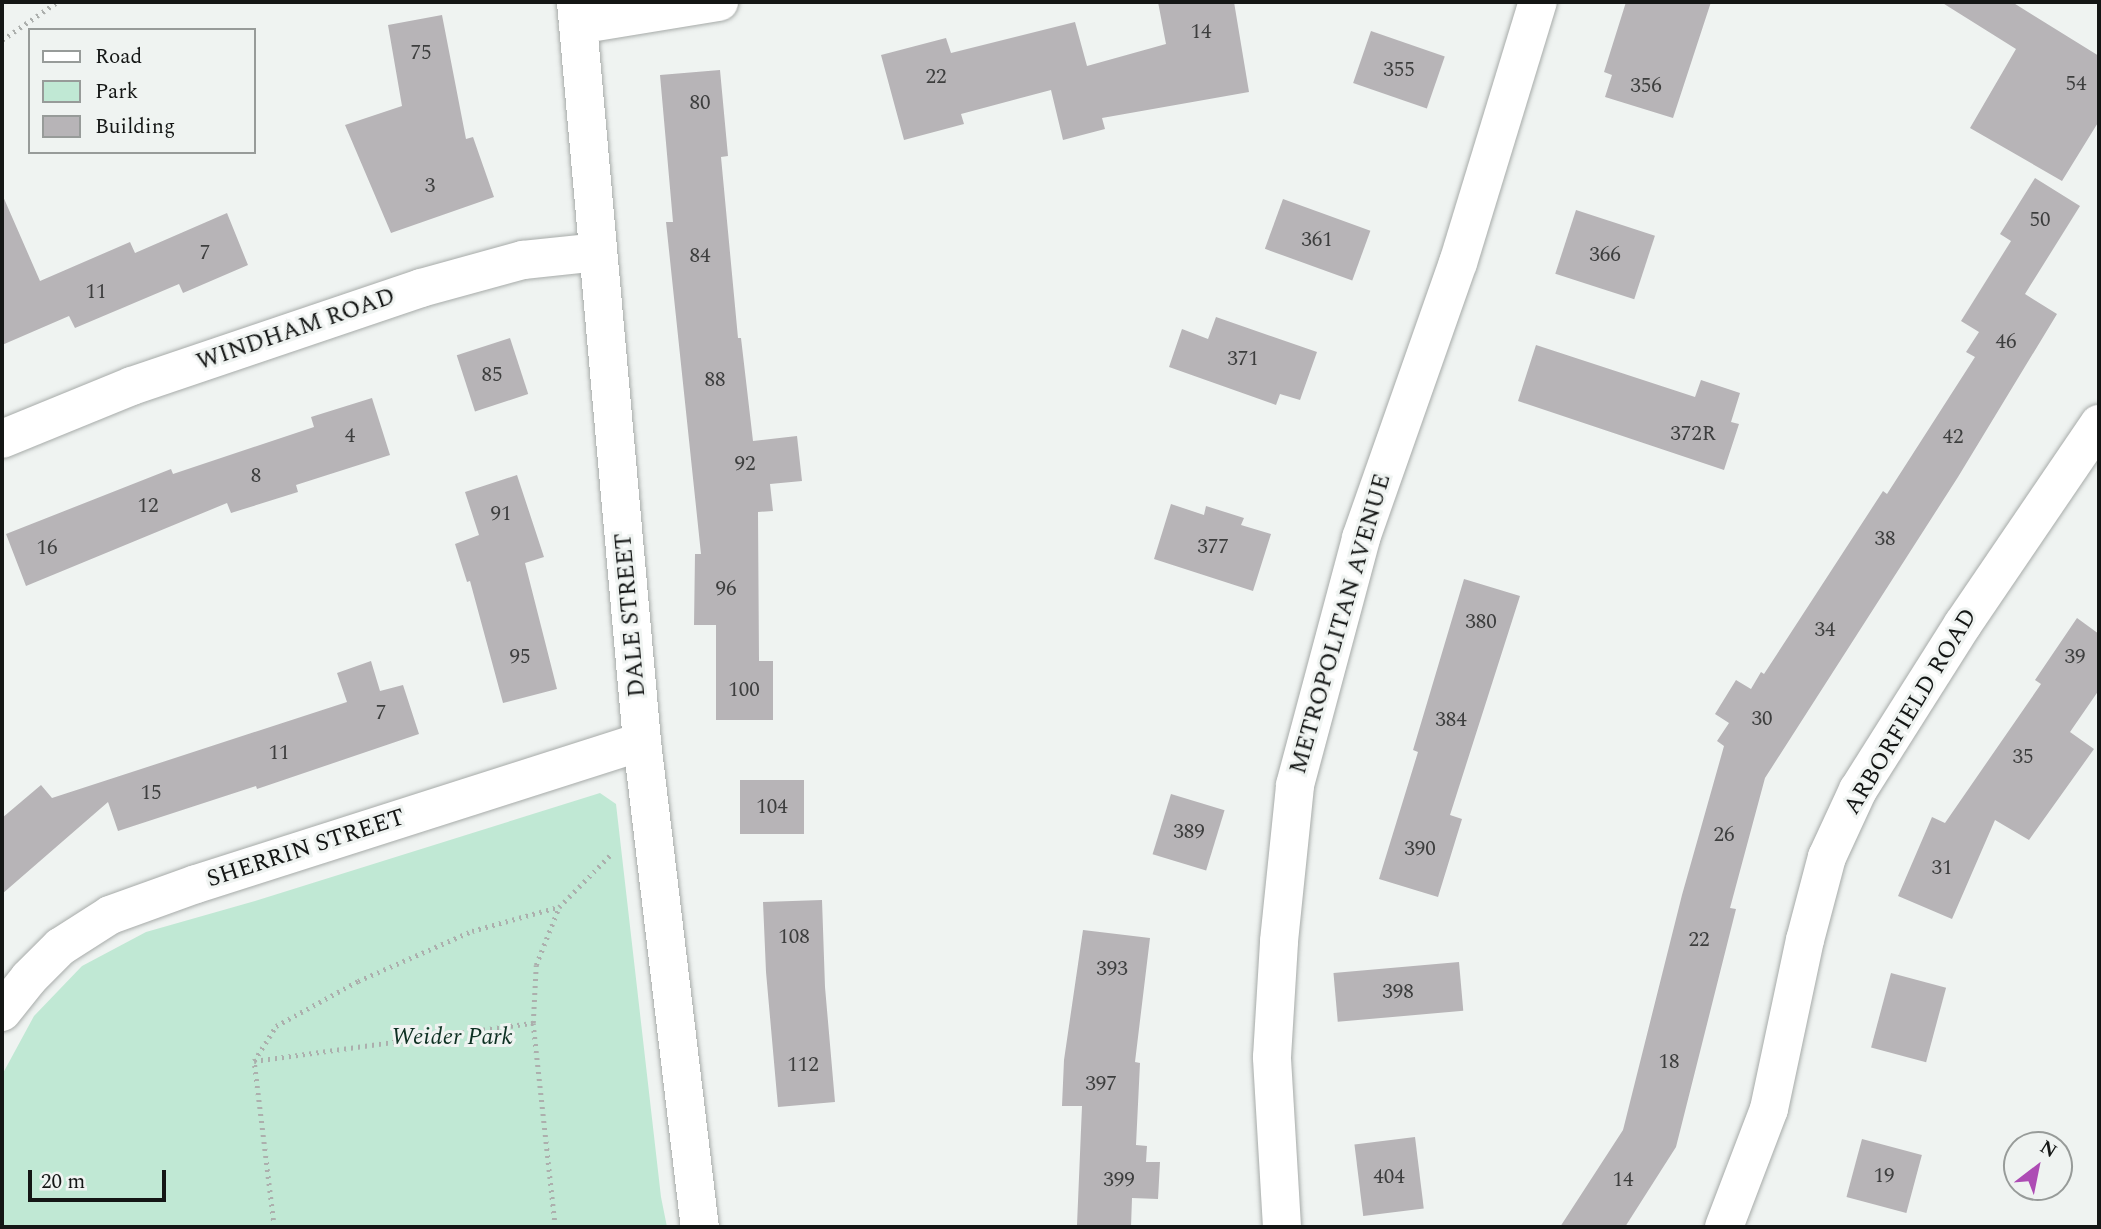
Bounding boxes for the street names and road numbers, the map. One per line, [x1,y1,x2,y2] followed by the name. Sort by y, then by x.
[193,283,399,377] street label: WINDHAM ROAD
[1284,471,1398,777] street label: METROPOLITAN AVENUE
[609,532,653,698] street label: DALE STREET
[1838,604,1984,820] street label: ARBORFIELD ROAD
[203,803,409,895] street label: SHERRIN STREET

